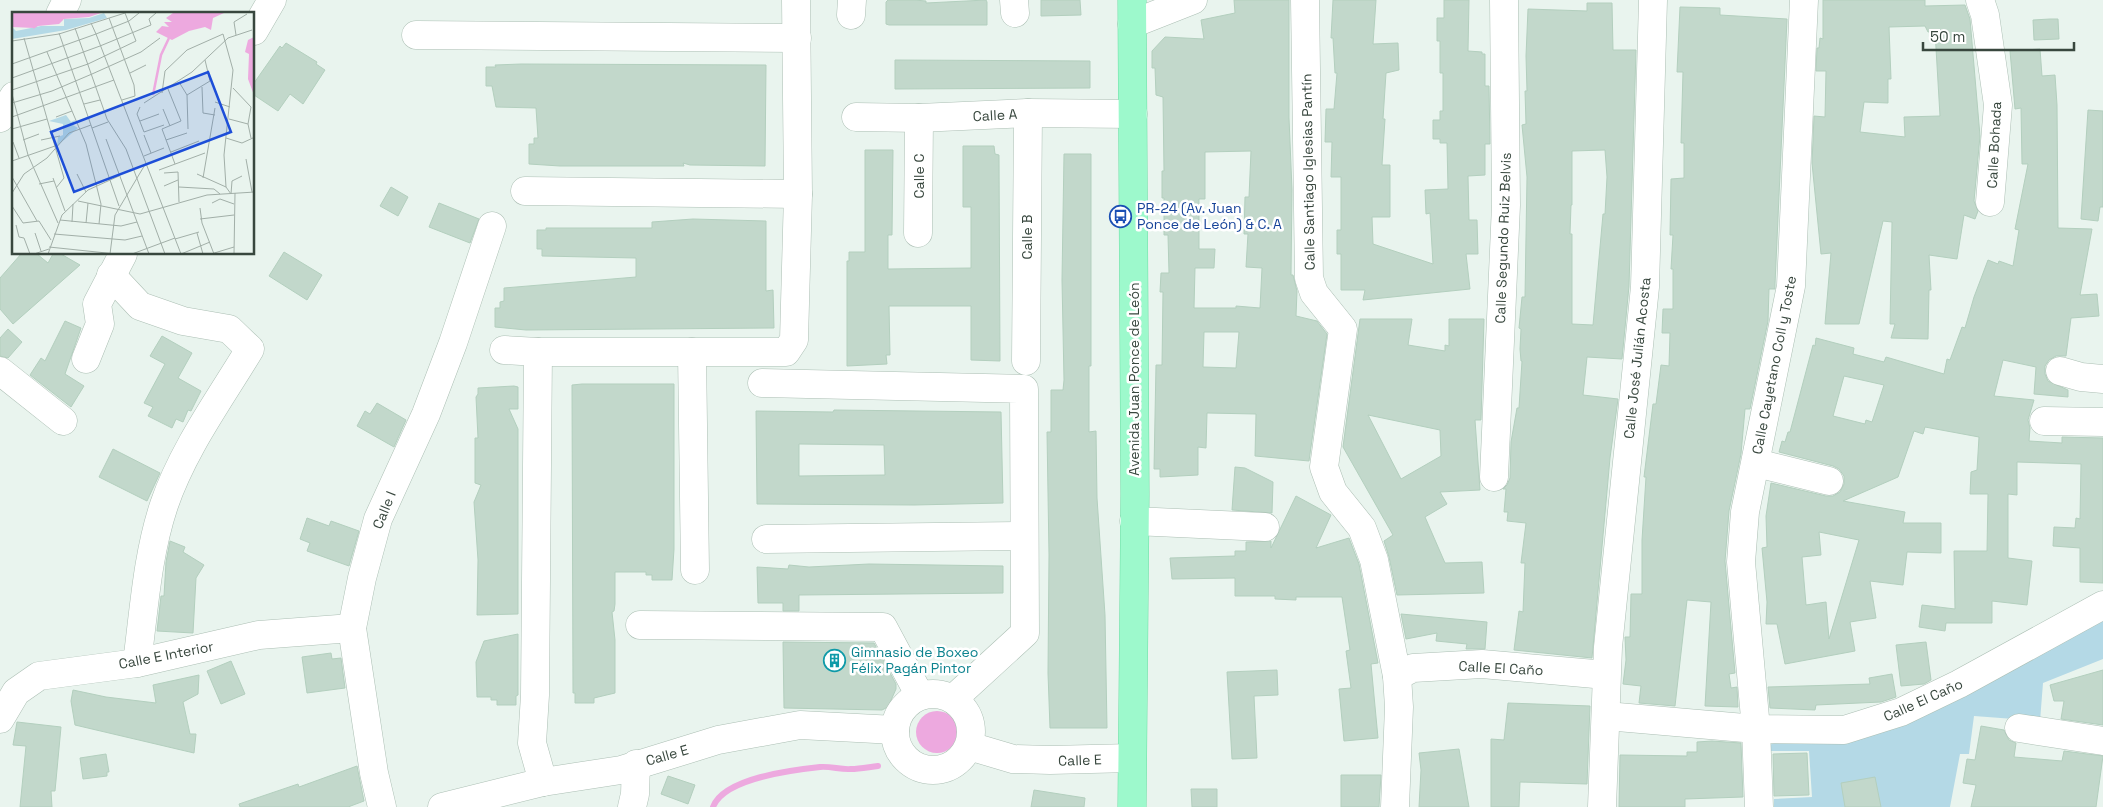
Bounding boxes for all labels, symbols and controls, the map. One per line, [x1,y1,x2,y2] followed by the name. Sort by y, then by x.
[12,12,255,255] inset map
[1923,20,2074,52] scale bar
[1930,27,1965,46] text: 50 m
[1297,73,1319,271] street label: Calle Santiago Iglesias Pantín
[1983,101,2005,189] street label: Calle Bohada
[972,105,1018,125] street label: Calle A
[1491,152,1515,324] street label: Calle Segundo Ruiz Belvis
[910,154,928,198] street label: Calle C
[1137,199,1282,233] place label: PR-24 (Av. Juan Ponce de León) & C. A
[1109,204,1133,228] bus stop icon: PR-24 (Av. Juan Ponce de León) & C. A
[1018,214,1036,260] street label: Calle B
[1748,274,1800,456] street label: Calle Cayetano Coll y Toste
[1620,276,1654,440] street label: Calle José Julián Acosta
[1125,282,1143,476] street label: Avenida Juan Ponce de León
[368,488,400,532] street label: Calle I
[117,637,215,673] street label: Calle E Interior
[851,643,978,677] place label: Gimnasio de Boxeo Félix Pagán Pintor
[823,648,847,672] building icon: Gimnasio de Boxeo Félix Pagán Pintor
[1458,657,1544,679] street label: Calle El Caño
[1881,674,1965,726] street label: Calle El Caño
[644,740,691,770] street label: Calle E
[1058,750,1102,770] street label: Calle E

